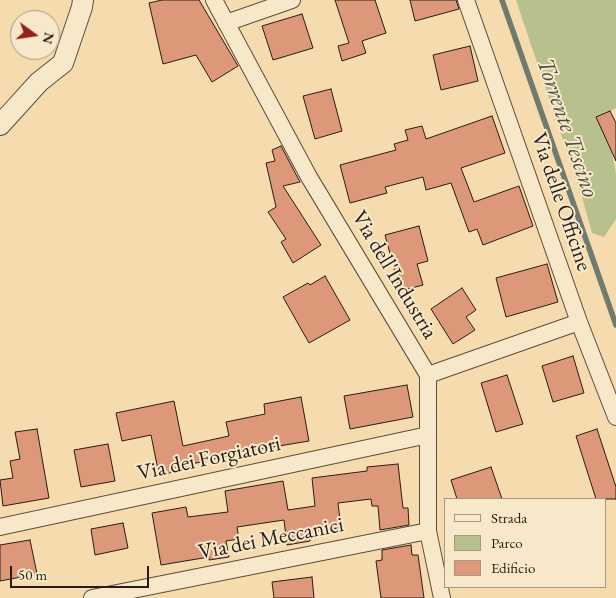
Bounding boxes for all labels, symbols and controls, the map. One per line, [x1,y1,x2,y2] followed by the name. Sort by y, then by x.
[10,10,60,60] north arrow
[38,31,59,46] text: N
[530,55,604,201] water label: Torrente Tescino
[525,129,597,275] street label: Via delle Officine
[345,206,443,344] street label: Via dell'Industria
[135,431,283,487] street label: Via dei Forgiatori
[444,498,606,588] legend
[491,508,527,527] text: Strada
[196,512,346,566] street label: Via dei Meccanici
[491,533,523,552] text: Parco
[12,556,151,588] scale bar
[491,558,535,577] text: Edificio
[18,565,47,584] text: 50 m

